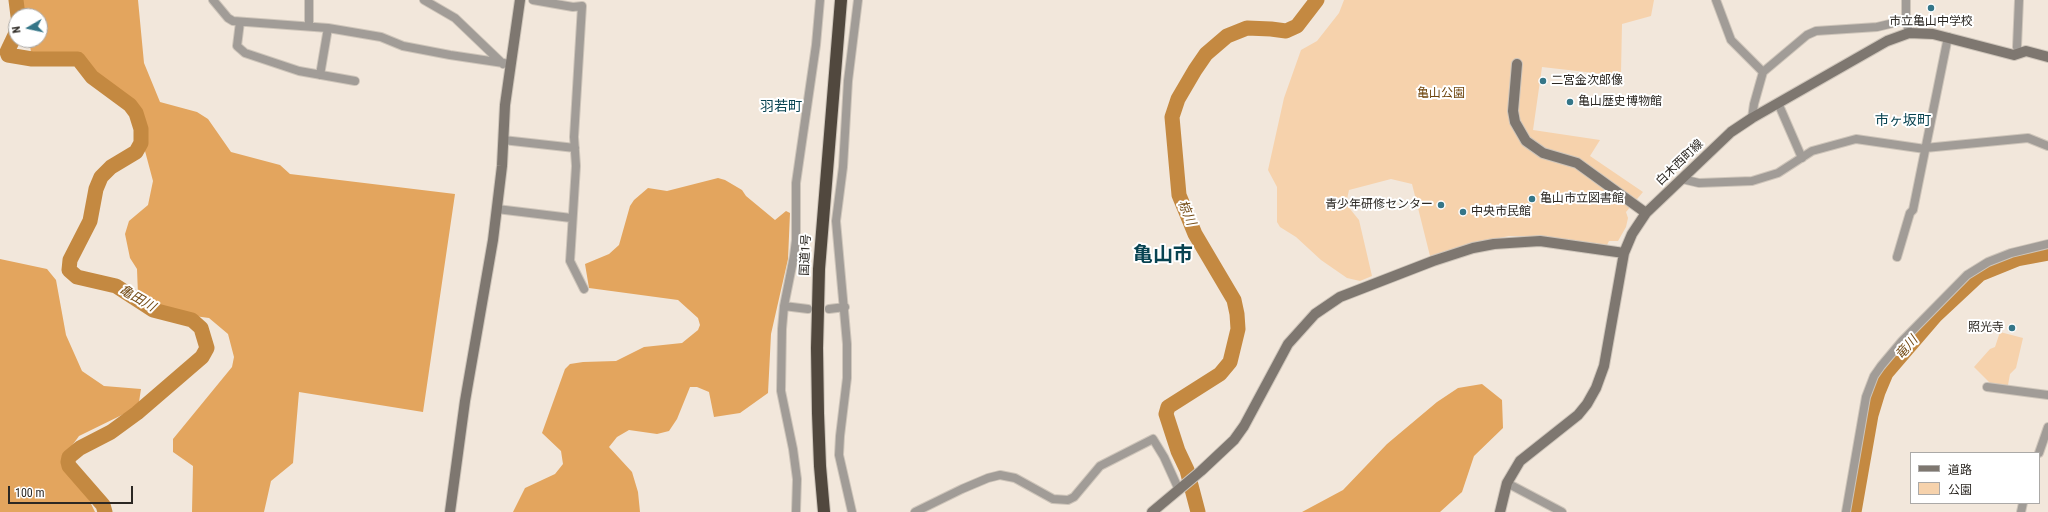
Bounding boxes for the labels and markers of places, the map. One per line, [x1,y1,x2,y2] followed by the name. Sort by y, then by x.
[1926,3,1936,13] marker: 市立亀山中学校
[1889,15,1973,29] place label: 市立亀山中学校
[1551,74,1623,88] place label: 二宮金次郎像
[1538,76,1548,86] marker: 二宮金次郎像
[1578,95,1662,109] place label: 亀山歴史博物館
[1565,97,1575,107] marker: 亀山歴史博物館
[1540,192,1624,206] place label: 亀山市立図書館
[1527,194,1537,204] marker: 亀山市立図書館
[1325,198,1433,212] place label: 青少年研修センター
[1436,200,1446,210] marker: 青少年研修センター
[1471,205,1531,219] place label: 中央市民館
[1458,207,1468,217] marker: 中央市民館
[1968,321,2004,335] place label: 照光寺
[2007,323,2017,333] marker: 照光寺

